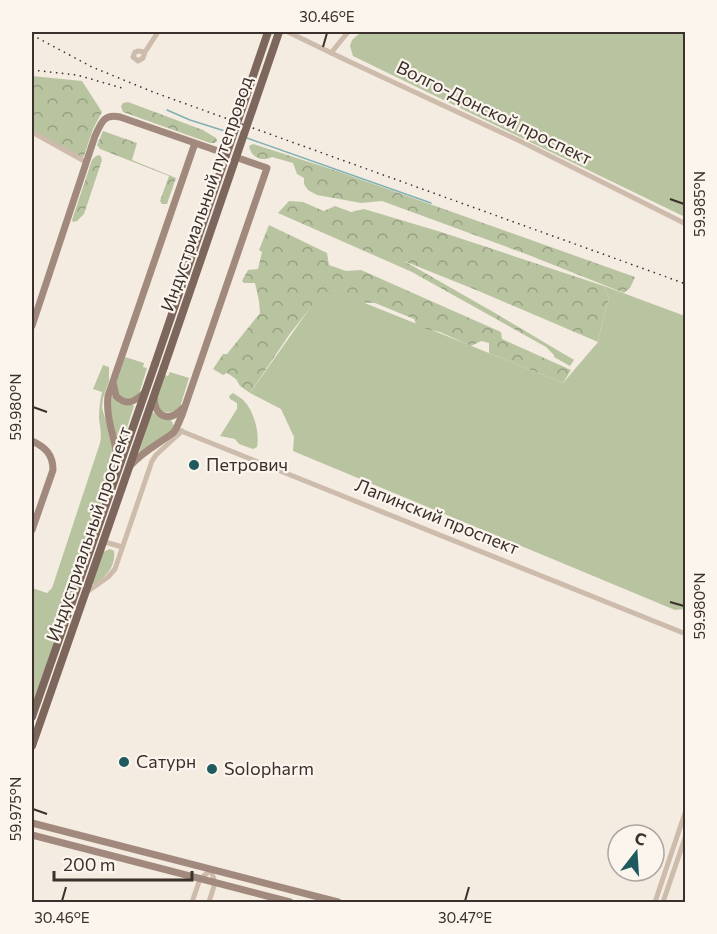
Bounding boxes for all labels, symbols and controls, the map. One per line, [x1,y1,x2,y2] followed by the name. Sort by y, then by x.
[299,7,355,25] text: 30.46°E
[393,55,596,169] street label: Волго-Донской проспект
[155,73,257,314] street label: Индустриальный путепровод
[690,171,708,237] text: 59.985°N
[6,373,24,441] text: 59.980°N
[41,423,135,644] street label: Индустриальный проспект
[206,453,288,475] place label: Петрович
[187,458,201,472] marker: Петрович
[352,473,523,559] street label: Лапинский проспект
[690,572,708,640] text: 59.980°N
[136,750,196,772] place label: Сатурн
[117,755,131,769] marker: Сатурн
[224,757,314,779] place label: Solopharm
[205,762,219,776] marker: Solopharm
[6,777,24,841] text: 59.975°N
[606,823,666,883] north arrow
[633,827,649,849] text: С
[54,844,192,882] scale bar
[63,853,116,875] text: 200 m
[34,908,90,926] text: 30.46°E
[438,908,492,926] text: 30.47°E

